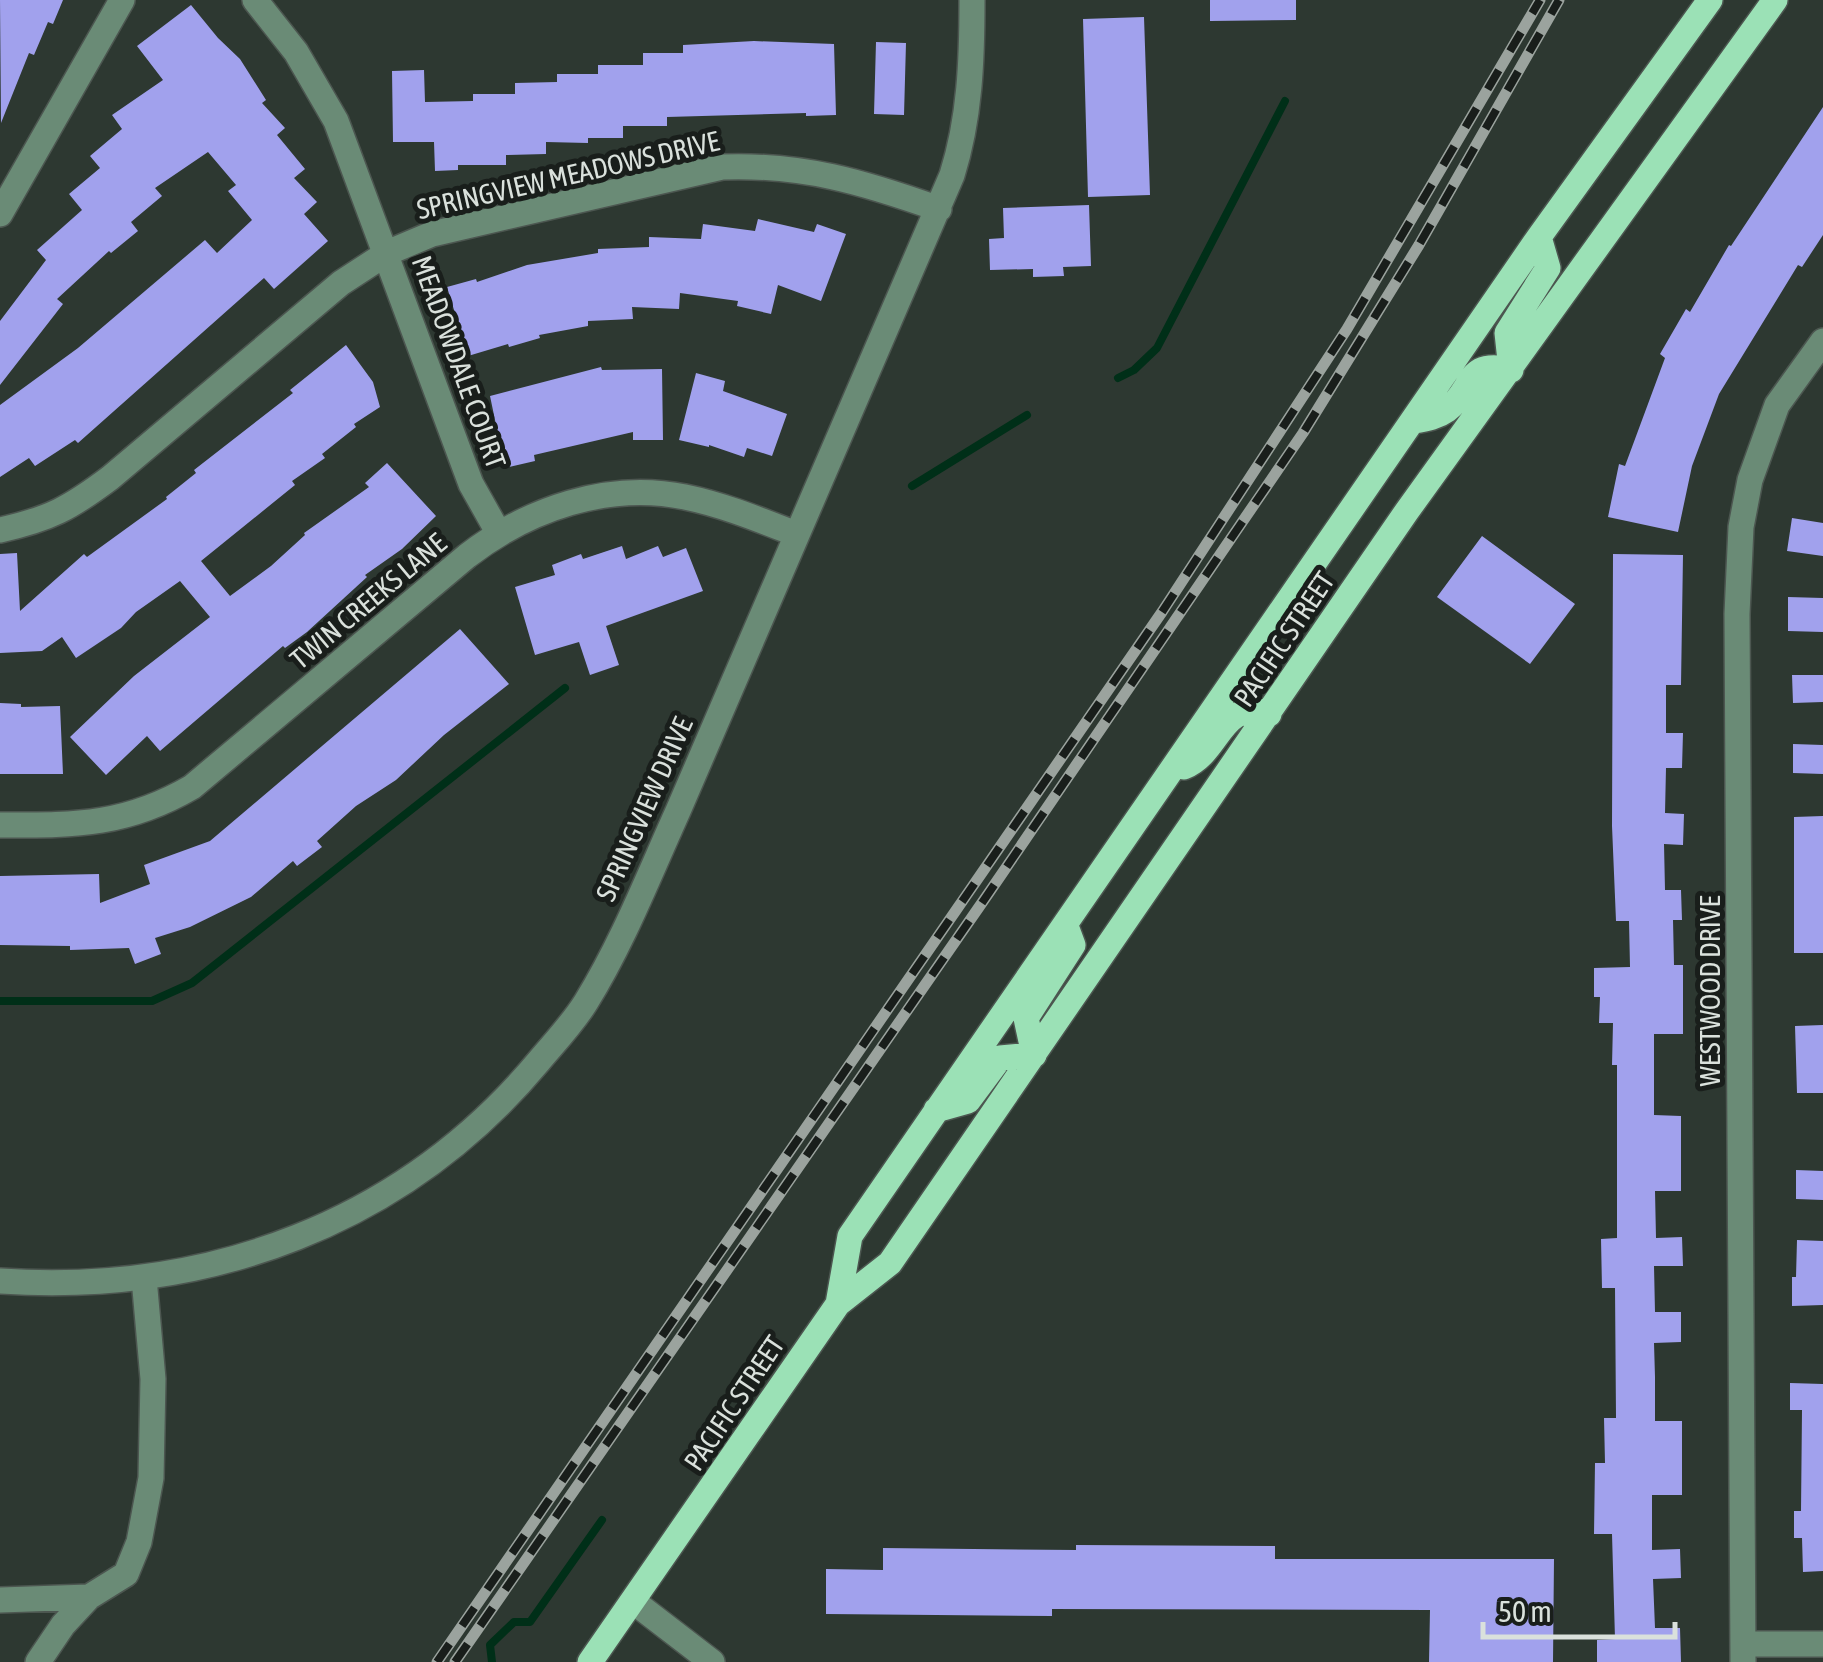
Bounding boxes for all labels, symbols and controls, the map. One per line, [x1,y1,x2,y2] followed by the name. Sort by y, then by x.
[414,125,722,225] street label: SPRINGVIEW MEADOWS DRIVE
[406,251,512,473] street label: MEADOWDALE COURT
[284,527,452,675] street label: TWIN CREEKS LANE
[1227,566,1341,712] street label: PACIFIC STREET
[589,712,699,906] street label: SPRINGVIEW DRIVE
[1694,895,1726,1087] street label: WESTWOOD DRIVE
[677,1330,791,1476] street label: PACIFIC STREET
[1483,1577,1676,1639] scale bar
[1498,1594,1552,1628] text: 50 m

